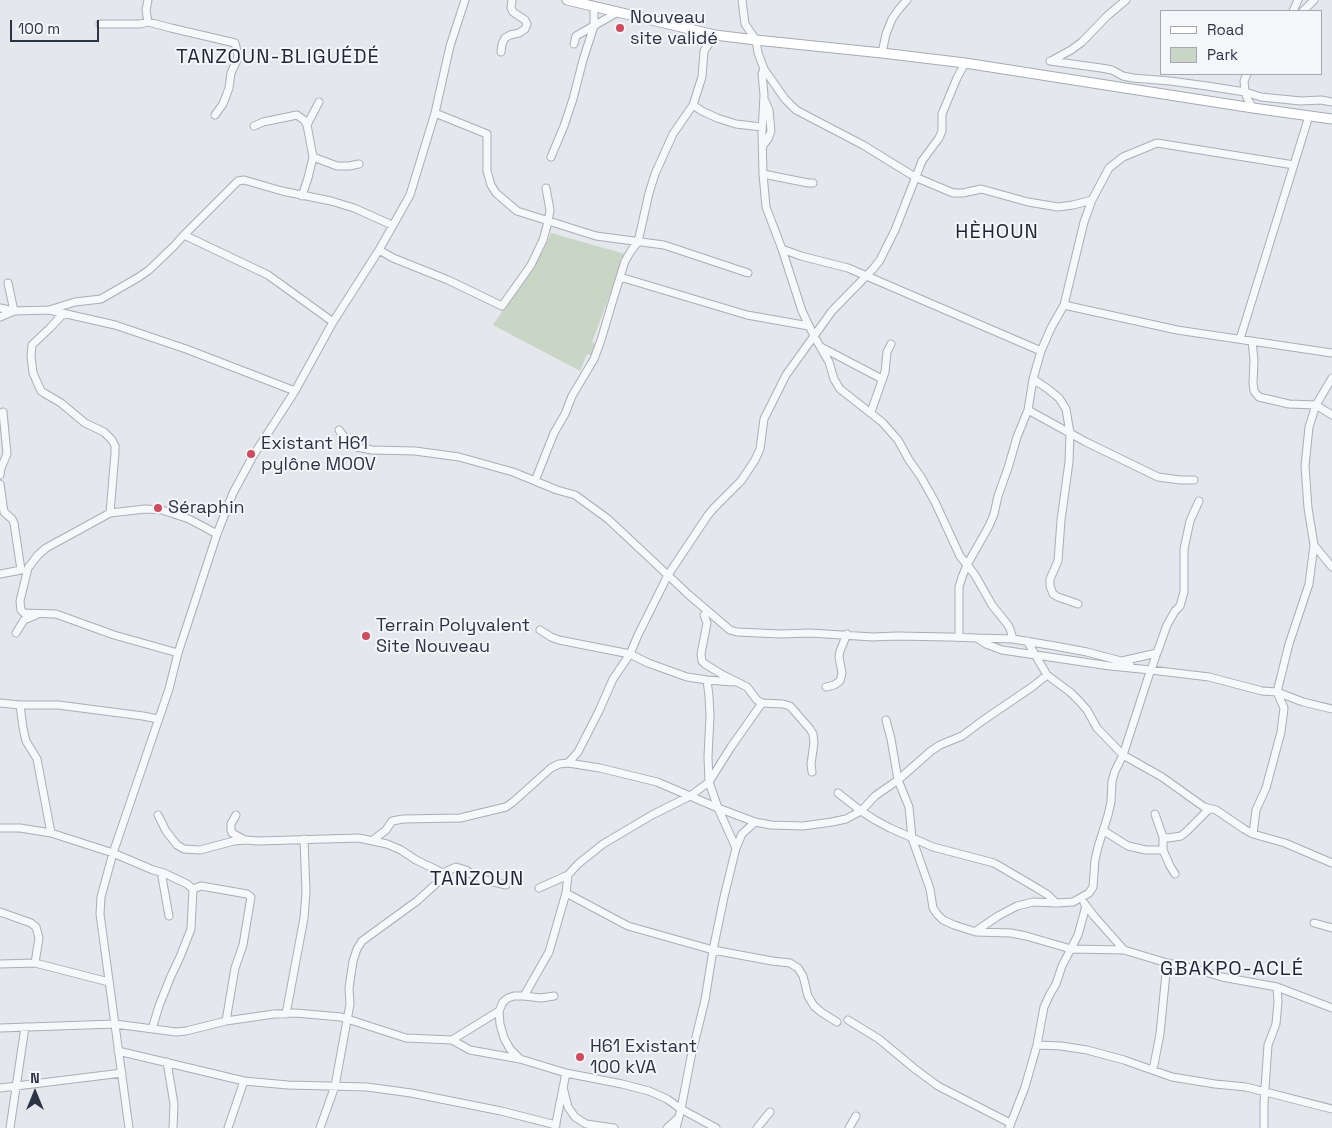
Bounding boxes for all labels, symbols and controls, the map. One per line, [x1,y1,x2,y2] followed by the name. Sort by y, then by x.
[630,7,718,50] place label: Nouveau site validé
[12,10,101,42] scale bar
[1160,10,1322,75] legend
[18,19,60,38] text: 100 m
[1207,20,1244,39] text: Road
[614,22,626,34] marker: Nouveau site validé
[1207,45,1238,64] text: Park
[174,46,382,70] district label: TANZOUN-BLIGUÉDÉ
[955,221,1039,245] district label: HÈHOUN
[261,433,376,476] place label: Existant H61 pylône MOOV
[245,448,257,460] marker: Existant H61 pylône MOOV
[168,497,245,519] place label: Séraphin
[152,502,164,514] marker: Séraphin
[376,615,530,658] place label: Terrain Polyvalent Site Nouveau
[360,630,372,642] marker: Terrain Polyvalent Site Nouveau
[429,868,525,892] district label: TANZOUN
[1159,958,1305,982] district label: GBAKPO-ACLÉ
[590,1036,697,1078] place label: H61 Existant 100 kVA
[574,1051,586,1063] marker: H61 Existant 100 kVA
[10,1068,60,1118] north arrow
[30,1069,40,1087] text: N

